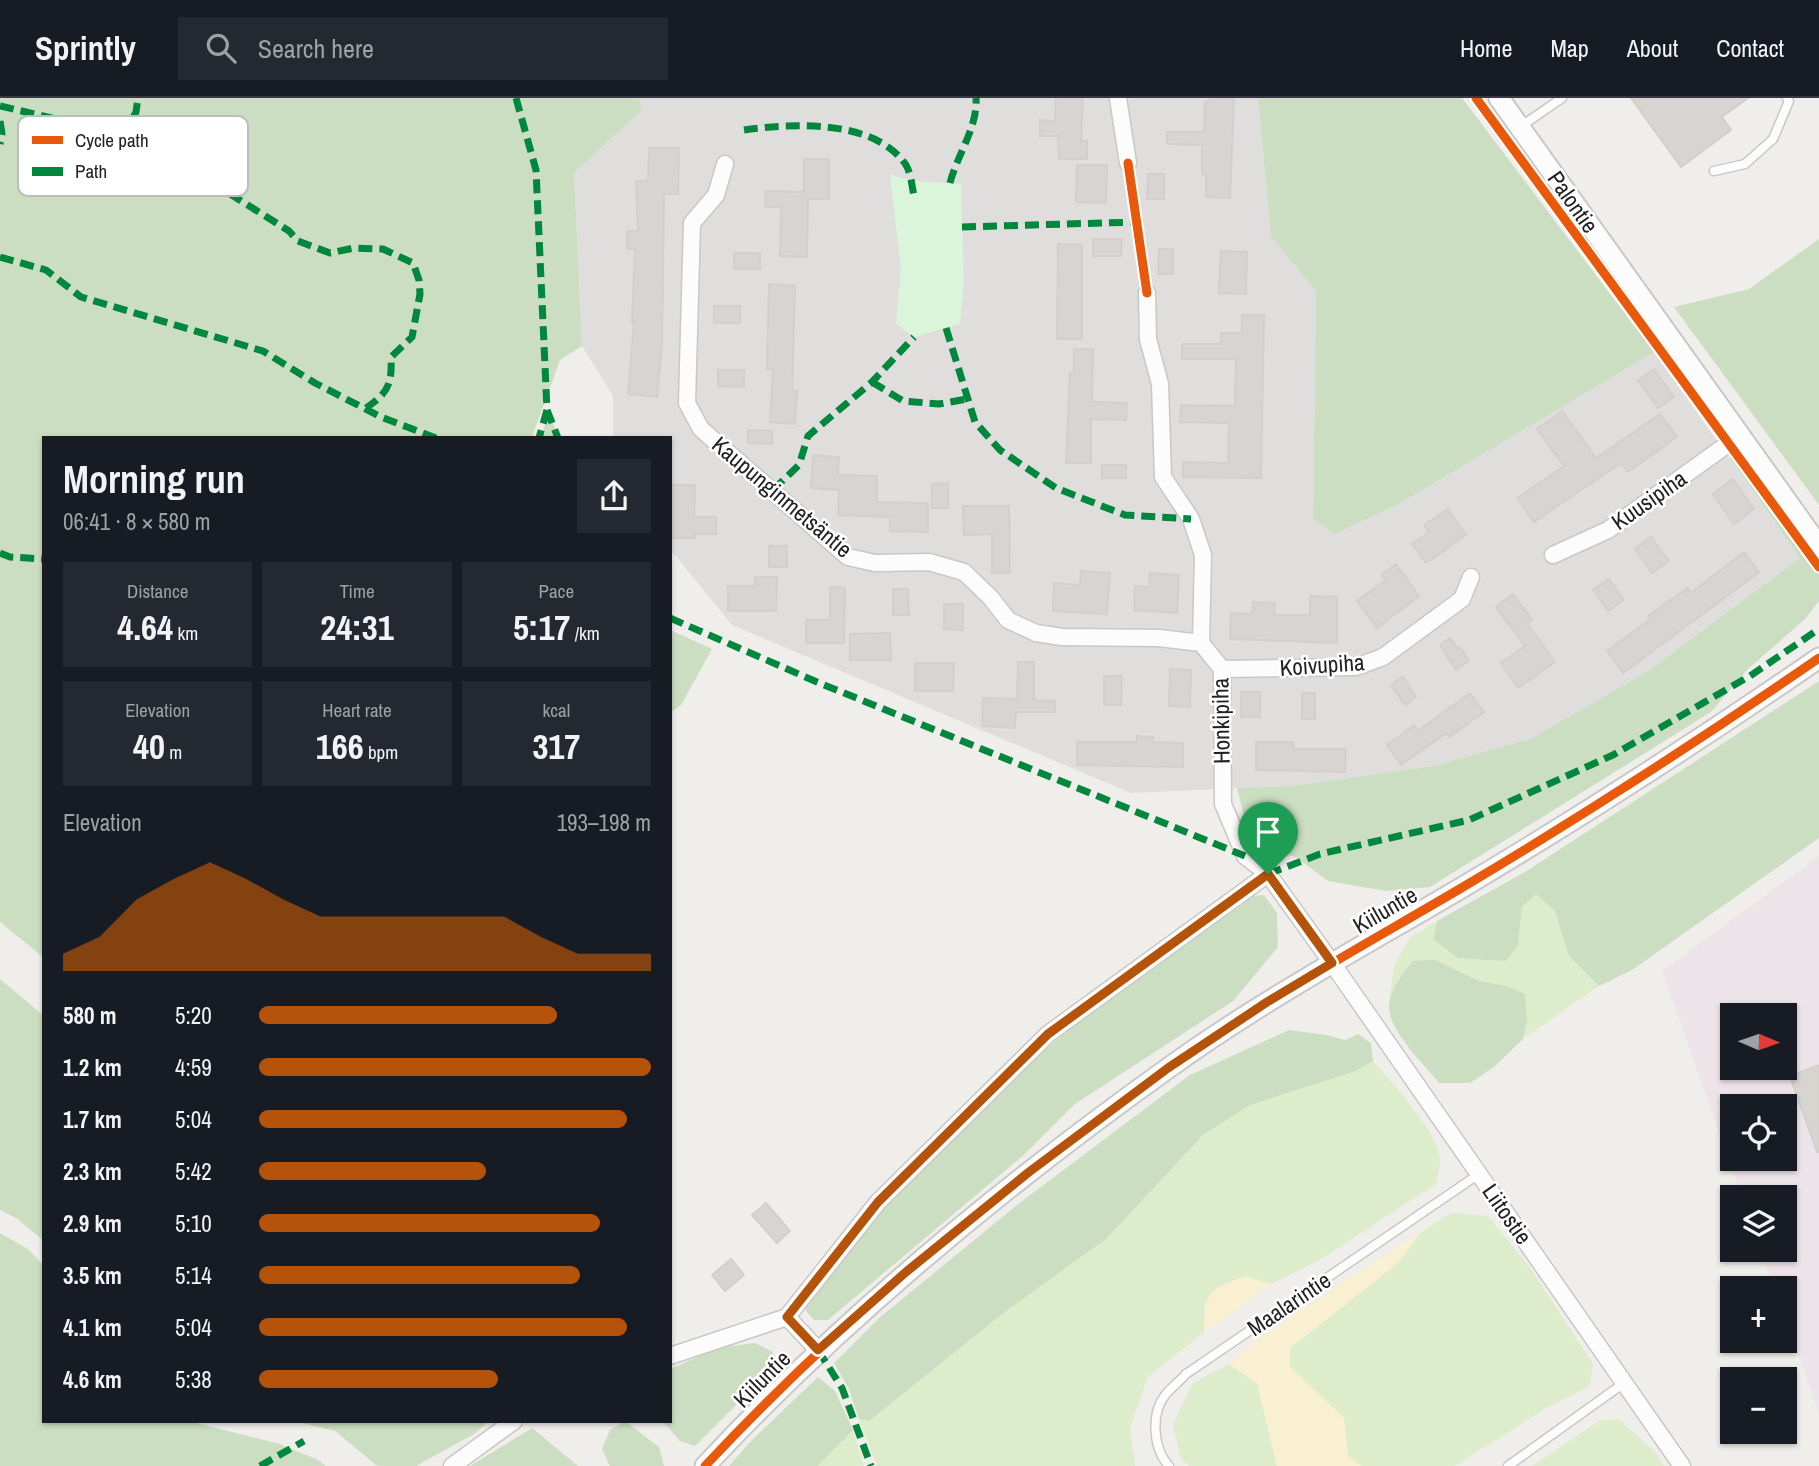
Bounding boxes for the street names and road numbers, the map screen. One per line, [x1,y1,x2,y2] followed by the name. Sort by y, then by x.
[1541,164,1606,239] street label: Palontie
[706,429,859,564] street label: Kaupunginmetsäntie
[1605,462,1693,537] street label: Kuusipiha
[1279,646,1366,683] street label: Koivupiha
[1204,677,1237,764] street label: Honkipiha
[1347,879,1422,940] street label: Kiiluntie
[1475,1177,1539,1250] street label: Liitostie
[1241,1264,1337,1343] street label: Maalarintie
[726,1343,797,1414] street label: Kiiluntie

